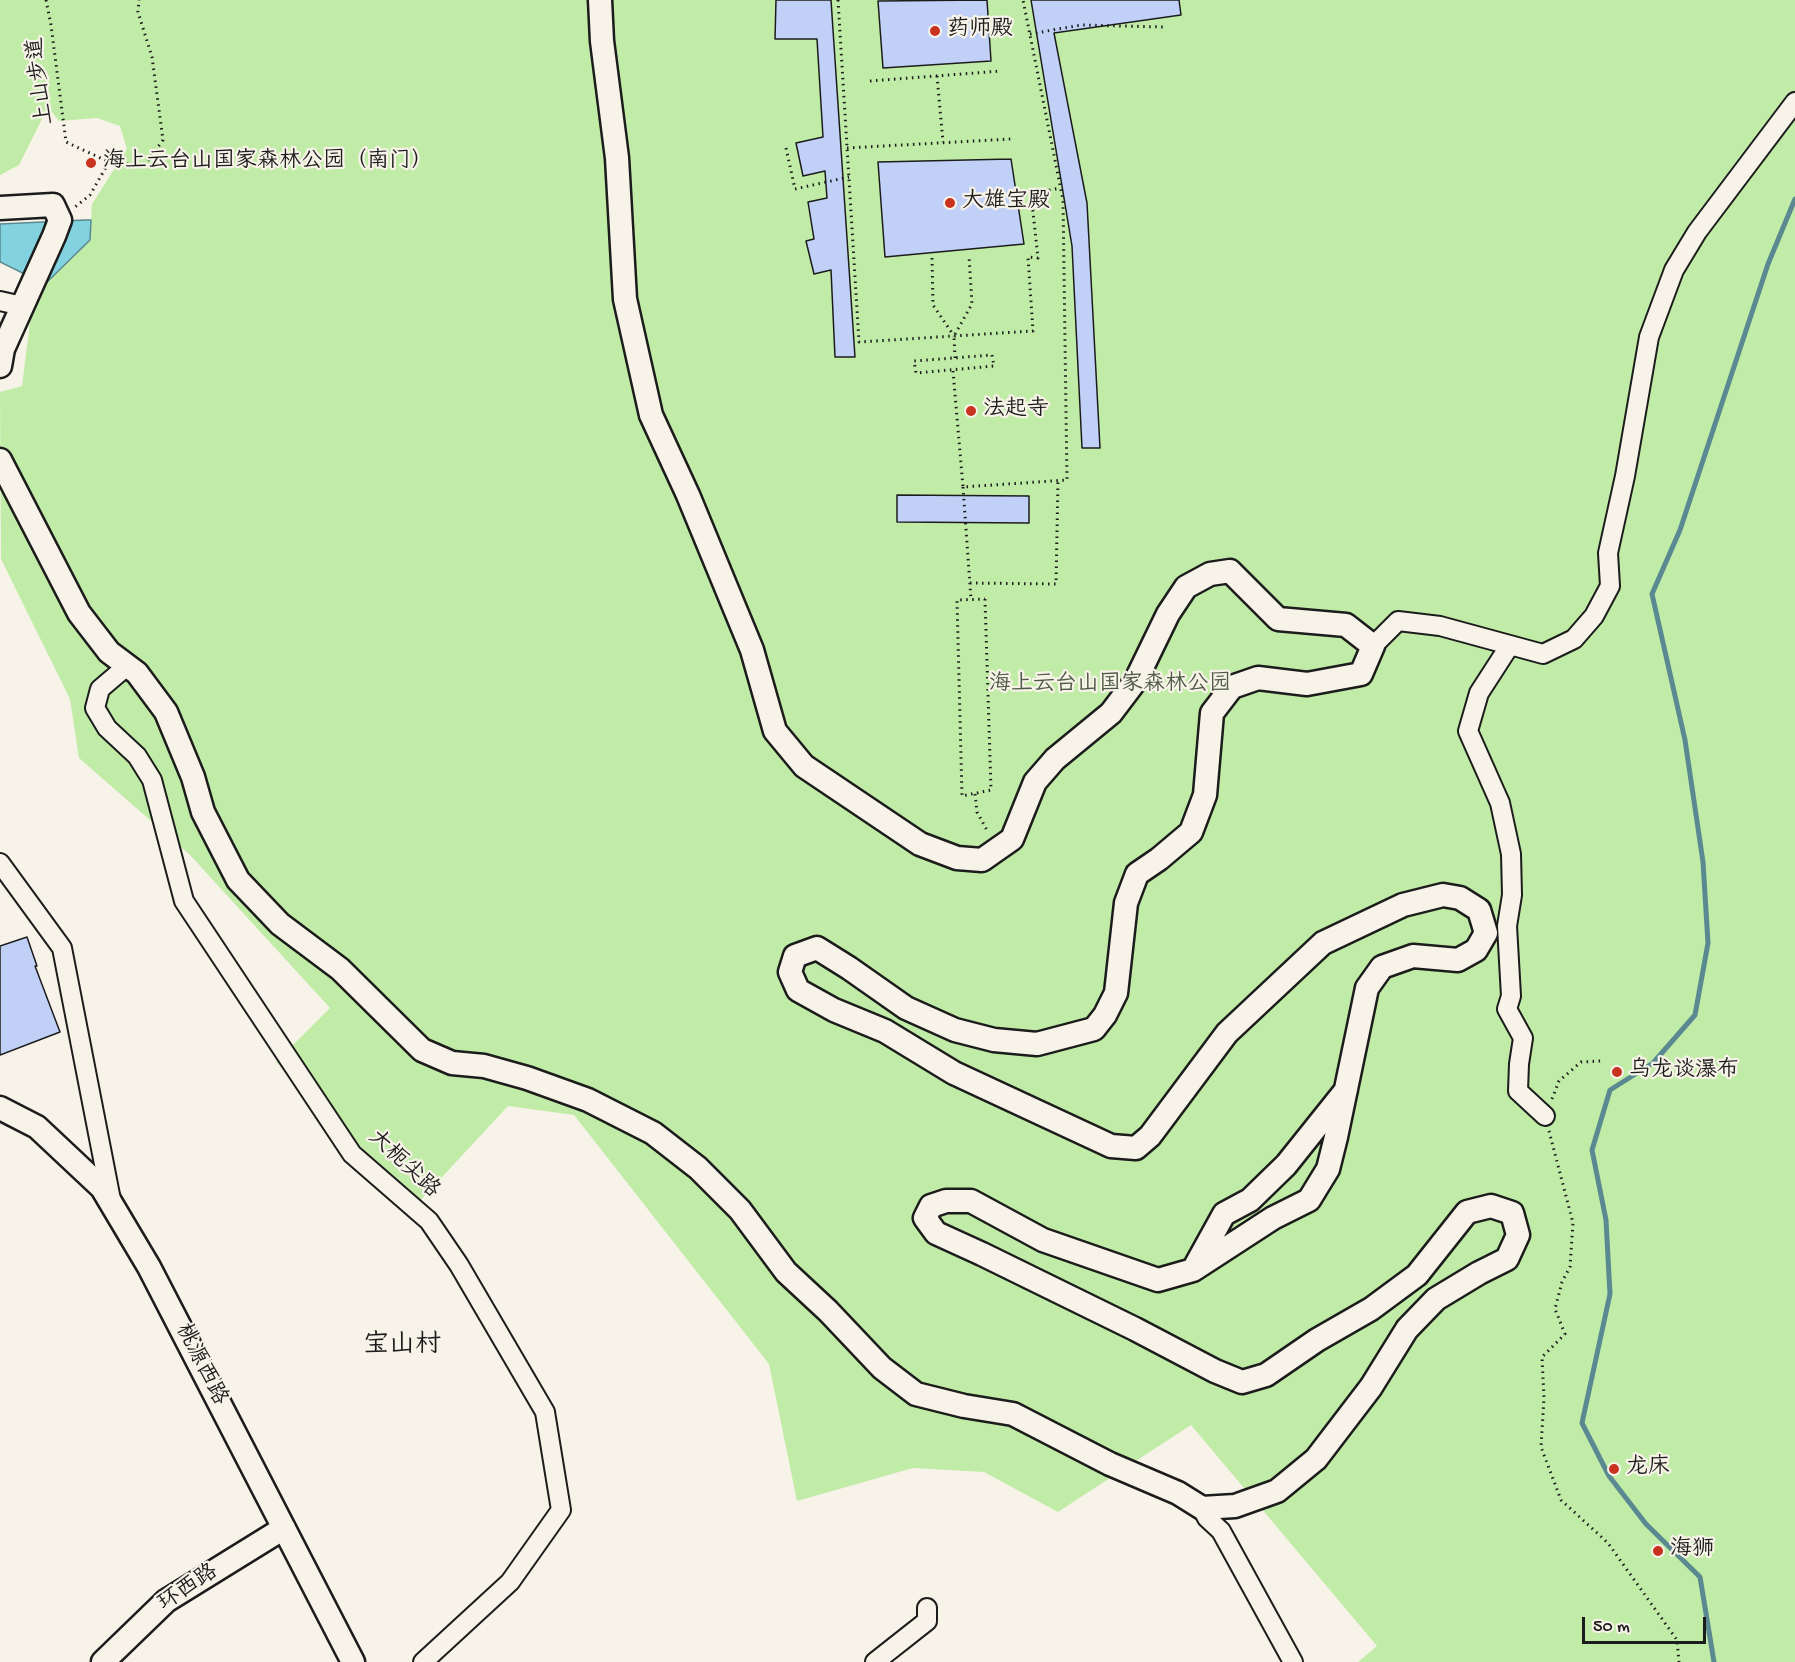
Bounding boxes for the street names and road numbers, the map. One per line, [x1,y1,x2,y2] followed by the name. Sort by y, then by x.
[24,36,60,126] street label: 上山步道
[362,1125,444,1205] street label: 大枙尖路
[168,1320,232,1410] street label: 桃源西路
[154,1560,224,1618] street label: 环西路

